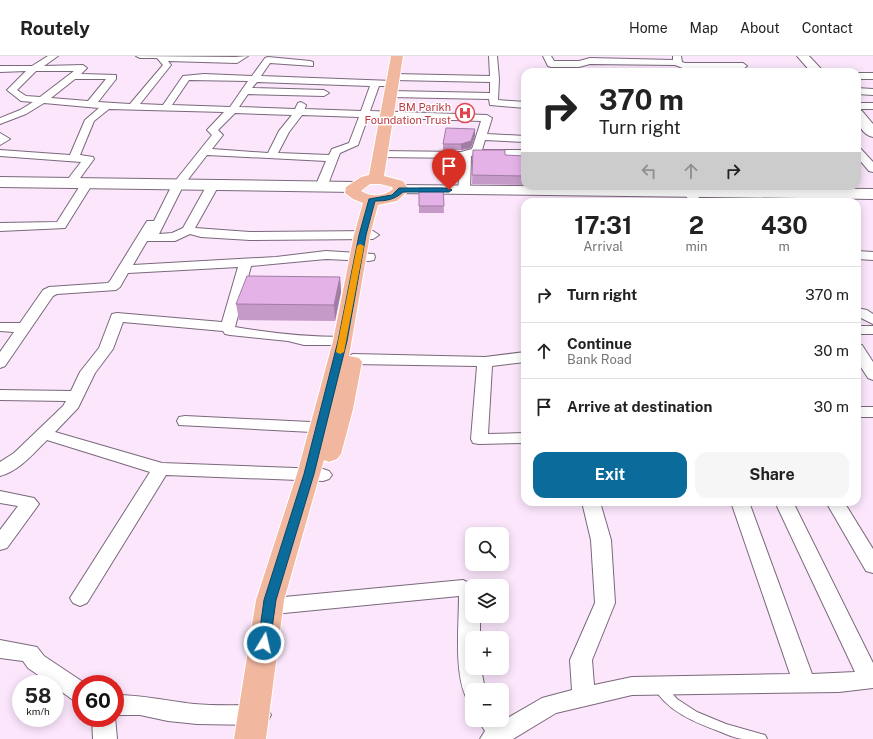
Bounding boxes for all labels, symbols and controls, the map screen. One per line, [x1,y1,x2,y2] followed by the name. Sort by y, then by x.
[20,17,90,39] text: Routely
[629,20,668,36] text: Home
[690,20,718,36] text: Map
[740,20,780,36] text: About
[802,20,853,36] text: Contact
[599,83,684,116] text: 370 m
[533,84,585,136] icon: right
[364,101,451,126] place label: BM Parikh Foundation Trust
[454,102,476,124] hospital icon: BM Parikh Foundation Trust
[599,117,681,138] text: Turn right
[432,149,466,190] pin
[438,155,460,177] icon: arrive
[638,160,660,182] icon: left
[680,160,702,182] icon: ahead
[722,160,744,182] icon: right
[574,211,632,239] text: 17:31
[689,211,704,239] text: 2
[761,211,808,239] text: 430
[583,239,623,254] text: Arrival
[685,239,707,254] text: min
[779,239,790,254] text: m
[533,284,555,306] icon: right
[567,286,637,303] text: Turn right
[805,286,849,303] text: 370 m
[567,335,632,352] text: Continue
[533,340,555,362] icon: ahead
[814,342,849,359] text: 30 m
[567,352,632,367] text: Bank Road
[533,396,555,418] icon: arrive
[567,398,712,415] text: Arrive at destination
[814,398,849,415] text: 30 m
[533,452,687,498] button: Exit
[695,452,849,498] button: Share
[465,527,509,727] map controls
[465,527,509,571] button: search
[465,579,509,623] button: layers
[243,622,285,664] position arrow
[465,631,509,675] button: +
[72,675,124,727] speed limit sign: 60
[465,683,509,727] button: −
[25,684,51,708] text: 58
[26,705,50,717] text: km/h

